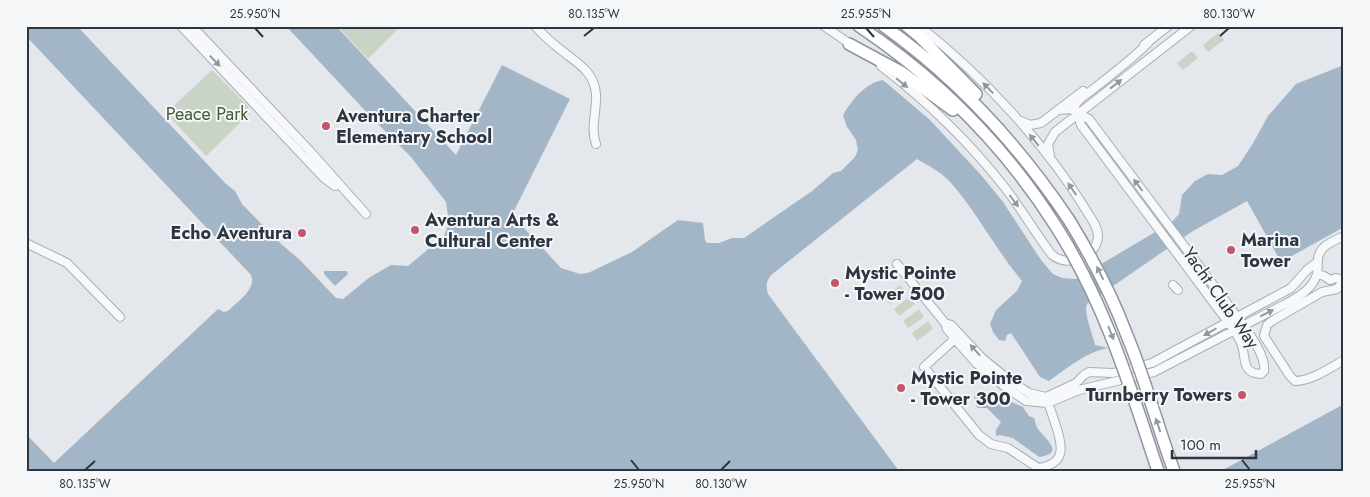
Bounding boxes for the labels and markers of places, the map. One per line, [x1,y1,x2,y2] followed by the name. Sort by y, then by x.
[335,103,492,150] place label: Aventura Charter Elementary School
[320,120,332,132] marker: Aventura Charter Elementary School
[424,207,560,254] place label: Aventura Arts & Cultural Center
[171,220,292,246] place label: Echo Aventura
[409,224,421,236] marker: Aventura Arts & Cultural Center
[296,227,308,239] marker: Echo Aventura
[1241,227,1299,274] place label: Marina Tower
[1225,244,1237,256] marker: Marina Tower
[845,260,956,307] place label: Mystic Pointe - Tower 500
[829,277,841,289] marker: Mystic Pointe - Tower 500
[911,365,1022,412] place label: Mystic Pointe - Tower 300
[895,382,907,394] marker: Mystic Pointe - Tower 300
[1086,382,1232,408] place label: Turnberry Towers
[1236,389,1248,401] marker: Turnberry Towers

